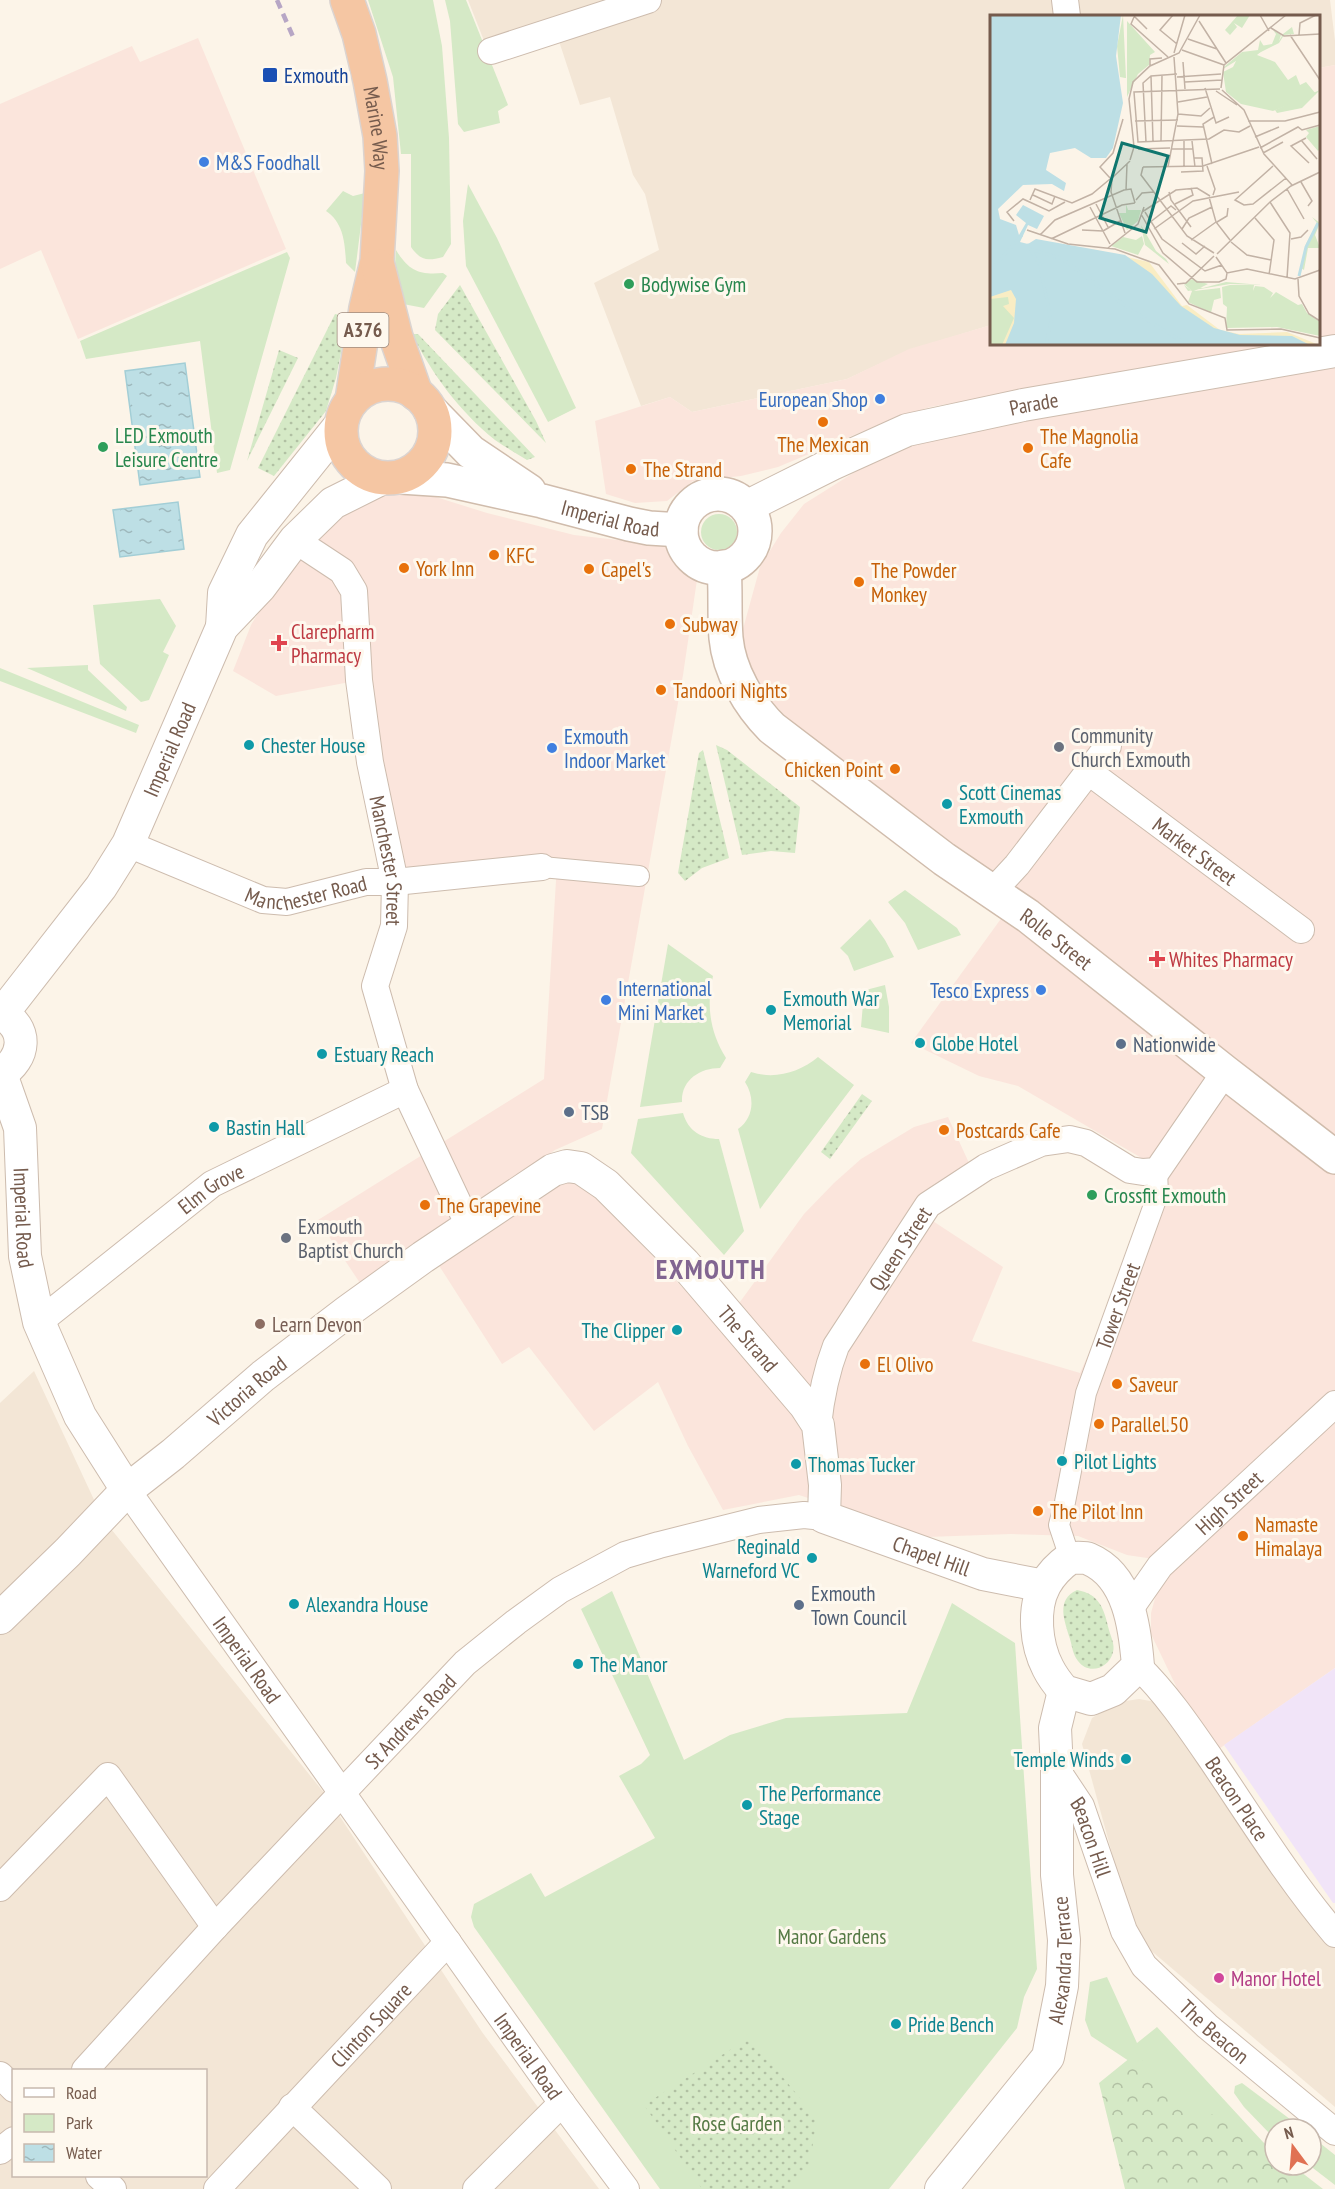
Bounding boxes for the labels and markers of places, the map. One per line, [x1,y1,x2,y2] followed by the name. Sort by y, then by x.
[284,62,349,89] place label: Exmouth
[261,66,279,84] marker: Exmouth
[216,149,320,176] place label: M&S Foodhall
[197,155,211,169] marker: M&S Foodhall
[641,271,746,298] place label: Bodywise Gym
[622,277,636,291] marker: Bodywise Gym
[759,386,868,413] place label: European Shop
[873,392,887,406] marker: European Shop
[816,415,830,429] marker: The Mexican
[115,422,218,473] place label: LED Exmouth Leisure Centre
[1040,423,1139,474] place label: The Magnolia Cafe
[777,431,869,458] place label: The Mexican
[96,440,110,454] marker: LED Exmouth Leisure Centre
[1021,441,1035,455] marker: The Magnolia Cafe
[643,456,722,483] place label: The Strand
[624,462,638,476] marker: The Strand
[506,542,535,569] place label: KFC
[487,548,501,562] marker: KFC
[416,555,474,582] place label: York Inn
[601,556,651,583] place label: Capel's
[871,557,957,608] place label: The Powder Monkey
[397,561,411,575] marker: York Inn
[582,562,596,576] marker: Capel's
[852,575,866,589] marker: The Powder Monkey
[682,611,738,638] place label: Subway
[663,617,677,631] marker: Subway
[291,618,375,669] place label: Clarepharm Pharmacy
[272,636,286,650] marker: Clarepharm Pharmacy
[673,677,787,704] place label: Tandoori Nights
[654,683,668,697] marker: Tandoori Nights
[1071,722,1190,773] place label: Community Church Exmouth
[564,723,666,774] place label: Exmouth Indoor Market
[261,732,365,759] place label: Chester House
[242,738,256,752] marker: Chester House
[1052,740,1066,754] marker: Community Church Exmouth
[545,741,559,755] marker: Exmouth Indoor Market
[784,756,883,783] place label: Chicken Point
[888,762,902,776] marker: Chicken Point
[959,779,1061,830] place label: Scott Cinemas Exmouth
[940,797,954,811] marker: Scott Cinemas Exmouth
[1169,946,1293,973] place label: Whites Pharmacy
[1150,952,1164,966] marker: Whites Pharmacy
[618,975,712,1026] place label: International Mini Market
[930,977,1029,1004] place label: Tesco Express
[1034,983,1048,997] marker: Tesco Express
[783,985,879,1036] place label: Exmouth War Memorial
[599,993,613,1007] marker: International Mini Market
[764,1003,778,1017] marker: Exmouth War Memorial
[932,1030,1018,1057] place label: Globe Hotel
[1133,1031,1216,1058] place label: Nationwide
[913,1036,927,1050] marker: Globe Hotel
[1114,1037,1128,1051] marker: Nationwide
[334,1041,434,1068] place label: Estuary Reach
[315,1047,329,1061] marker: Estuary Reach
[581,1099,609,1126] place label: TSB
[562,1105,576,1119] marker: TSB
[226,1114,305,1141] place label: Bastin Hall
[956,1117,1061,1144] place label: Postcards Cafe
[207,1120,221,1134] marker: Bastin Hall
[937,1123,951,1137] marker: Postcards Cafe
[1104,1182,1226,1209] place label: Crossfit Exmouth
[1085,1188,1099,1202] marker: Crossfit Exmouth
[437,1192,541,1219] place label: The Grapevine
[418,1198,432,1212] marker: The Grapevine
[298,1213,404,1264] place label: Exmouth Baptist Church
[279,1231,293,1245] marker: Exmouth Baptist Church
[272,1311,362,1338] place label: Learn Devon
[253,1317,267,1331] marker: Learn Devon
[581,1317,665,1344] place label: The Clipper
[670,1323,684,1337] marker: The Clipper
[877,1351,934,1378] place label: El Olivo
[858,1357,872,1371] marker: El Olivo
[1129,1371,1178,1398] place label: Saveur
[1110,1377,1124,1391] marker: Saveur
[1111,1411,1188,1438] place label: Parallel.50
[1092,1417,1106,1431] marker: Parallel.50
[1074,1448,1157,1475] place label: Pilot Lights
[808,1451,916,1478] place label: Thomas Tucker
[1055,1454,1069,1468] marker: Pilot Lights
[789,1457,803,1471] marker: Thomas Tucker
[1050,1498,1143,1525] place label: The Pilot Inn
[1031,1504,1045,1518] marker: The Pilot Inn
[1255,1511,1322,1562] place label: Namaste Himalaya
[1236,1529,1250,1543] marker: Namaste Himalaya
[703,1533,800,1584] place label: Reginald Warneford VC
[805,1551,819,1565] marker: Reginald Warneford VC
[811,1580,907,1631] place label: Exmouth Town Council
[306,1591,428,1618] place label: Alexandra House
[287,1597,301,1611] marker: Alexandra House
[792,1598,806,1612] marker: Exmouth Town Council
[590,1651,668,1678] place label: The Manor
[571,1657,585,1671] marker: The Manor
[1014,1746,1114,1773] place label: Temple Winds
[1119,1752,1133,1766] marker: Temple Winds
[759,1780,881,1831] place label: The Performance Stage
[740,1798,754,1812] marker: The Performance Stage
[1231,1965,1321,1992] place label: Manor Hotel
[1212,1971,1226,1985] marker: Manor Hotel
[908,2011,994,2038] place label: Pride Bench
[889,2017,903,2031] marker: Pride Bench

